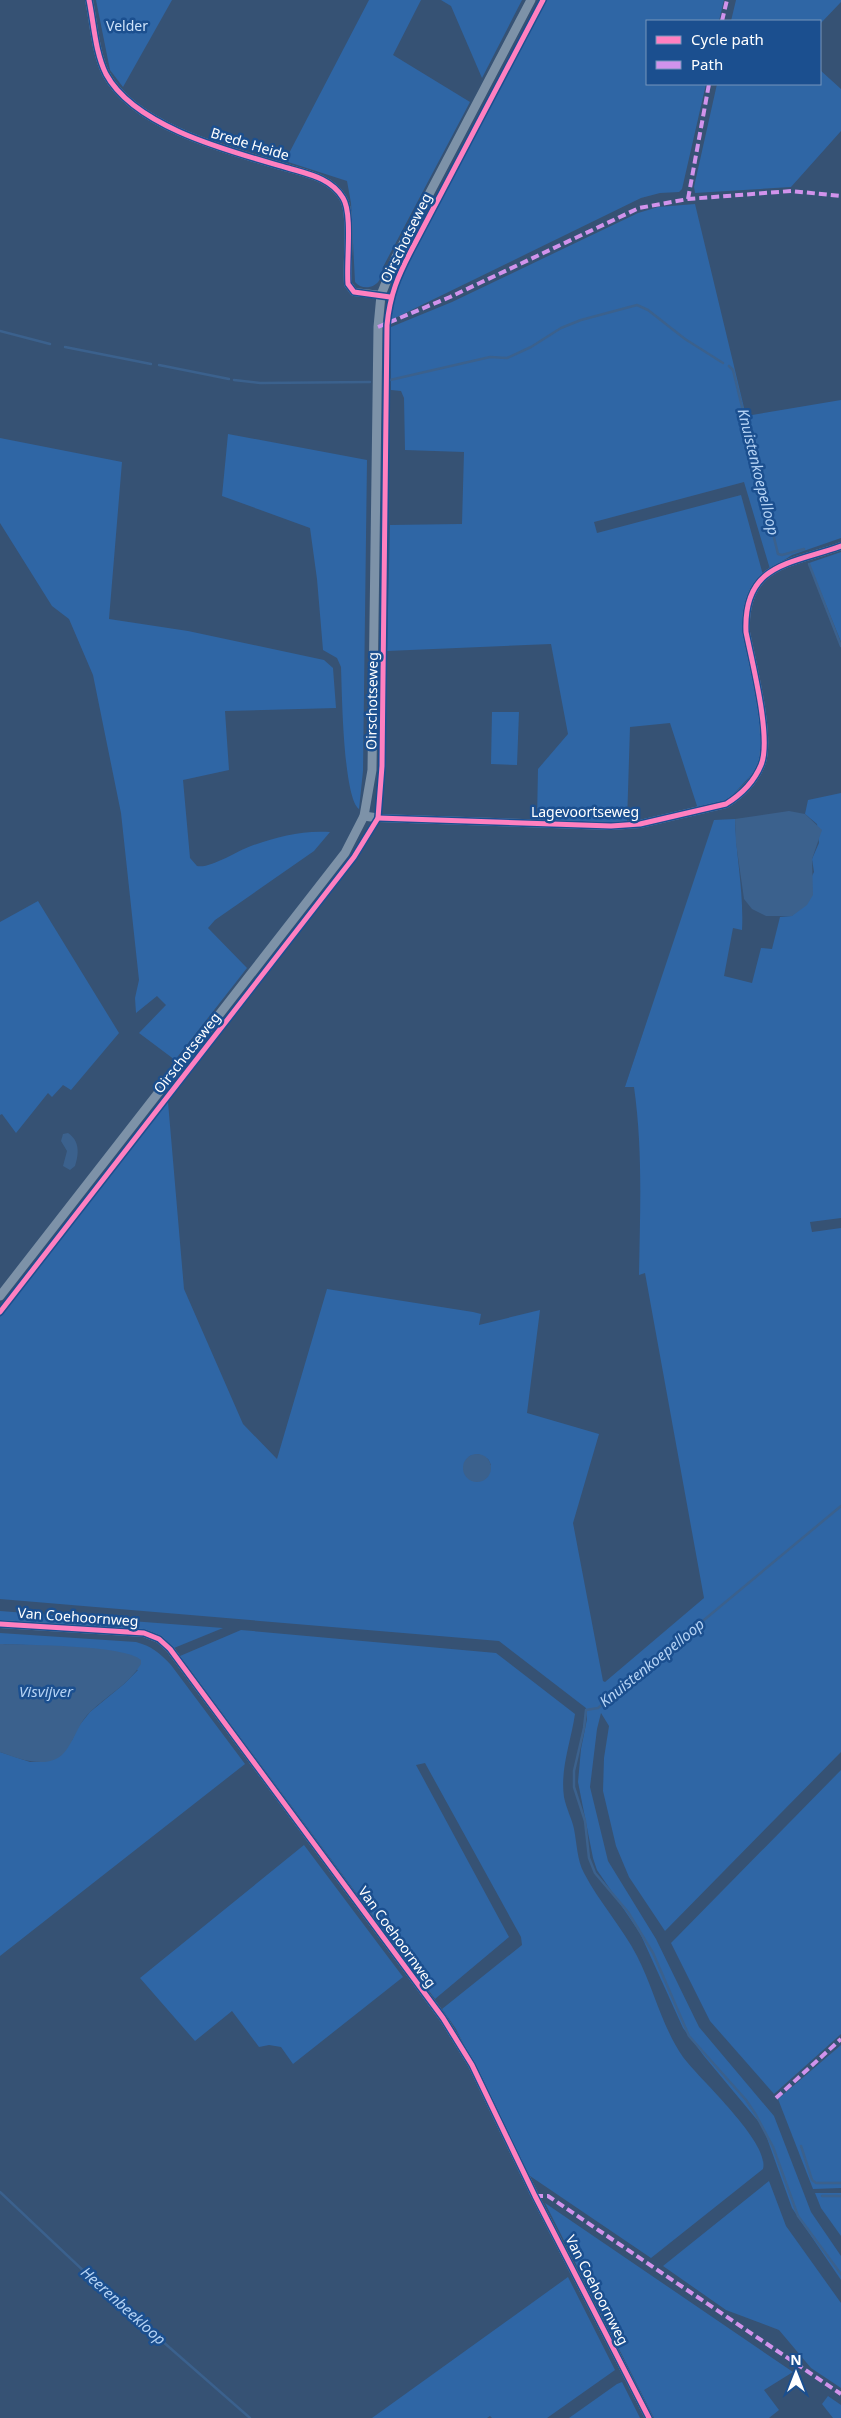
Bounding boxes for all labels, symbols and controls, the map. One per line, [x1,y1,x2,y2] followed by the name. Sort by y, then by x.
[106,16,148,35] park label: Velder
[646,20,821,85] legend
[691,29,764,49] text: Cycle path
[691,54,723,74] text: Path
[209,123,292,164] street label: Brede Heide
[376,190,436,286] street label: Oirschotseweg
[734,406,784,537] water label: Knuistenkoepelloop
[361,652,382,750] street label: Oirschotseweg
[531,802,639,821] street label: Lagevoortseweg
[149,1008,224,1097] street label: Oirschotseweg
[17,1603,139,1630] street label: Van Coehoornweg
[595,1614,708,1711] water label: Knuistenkoepelloop
[19,1681,74,1701] water label: Visvijver
[354,1882,441,1991] street label: Van Coehoornweg
[562,2232,633,2348] street label: Van Coehoornweg
[77,2262,170,2349] water label: Heerenbeekloop
[771,2348,821,2398] north arrow
[790,2350,802,2369] text: N

